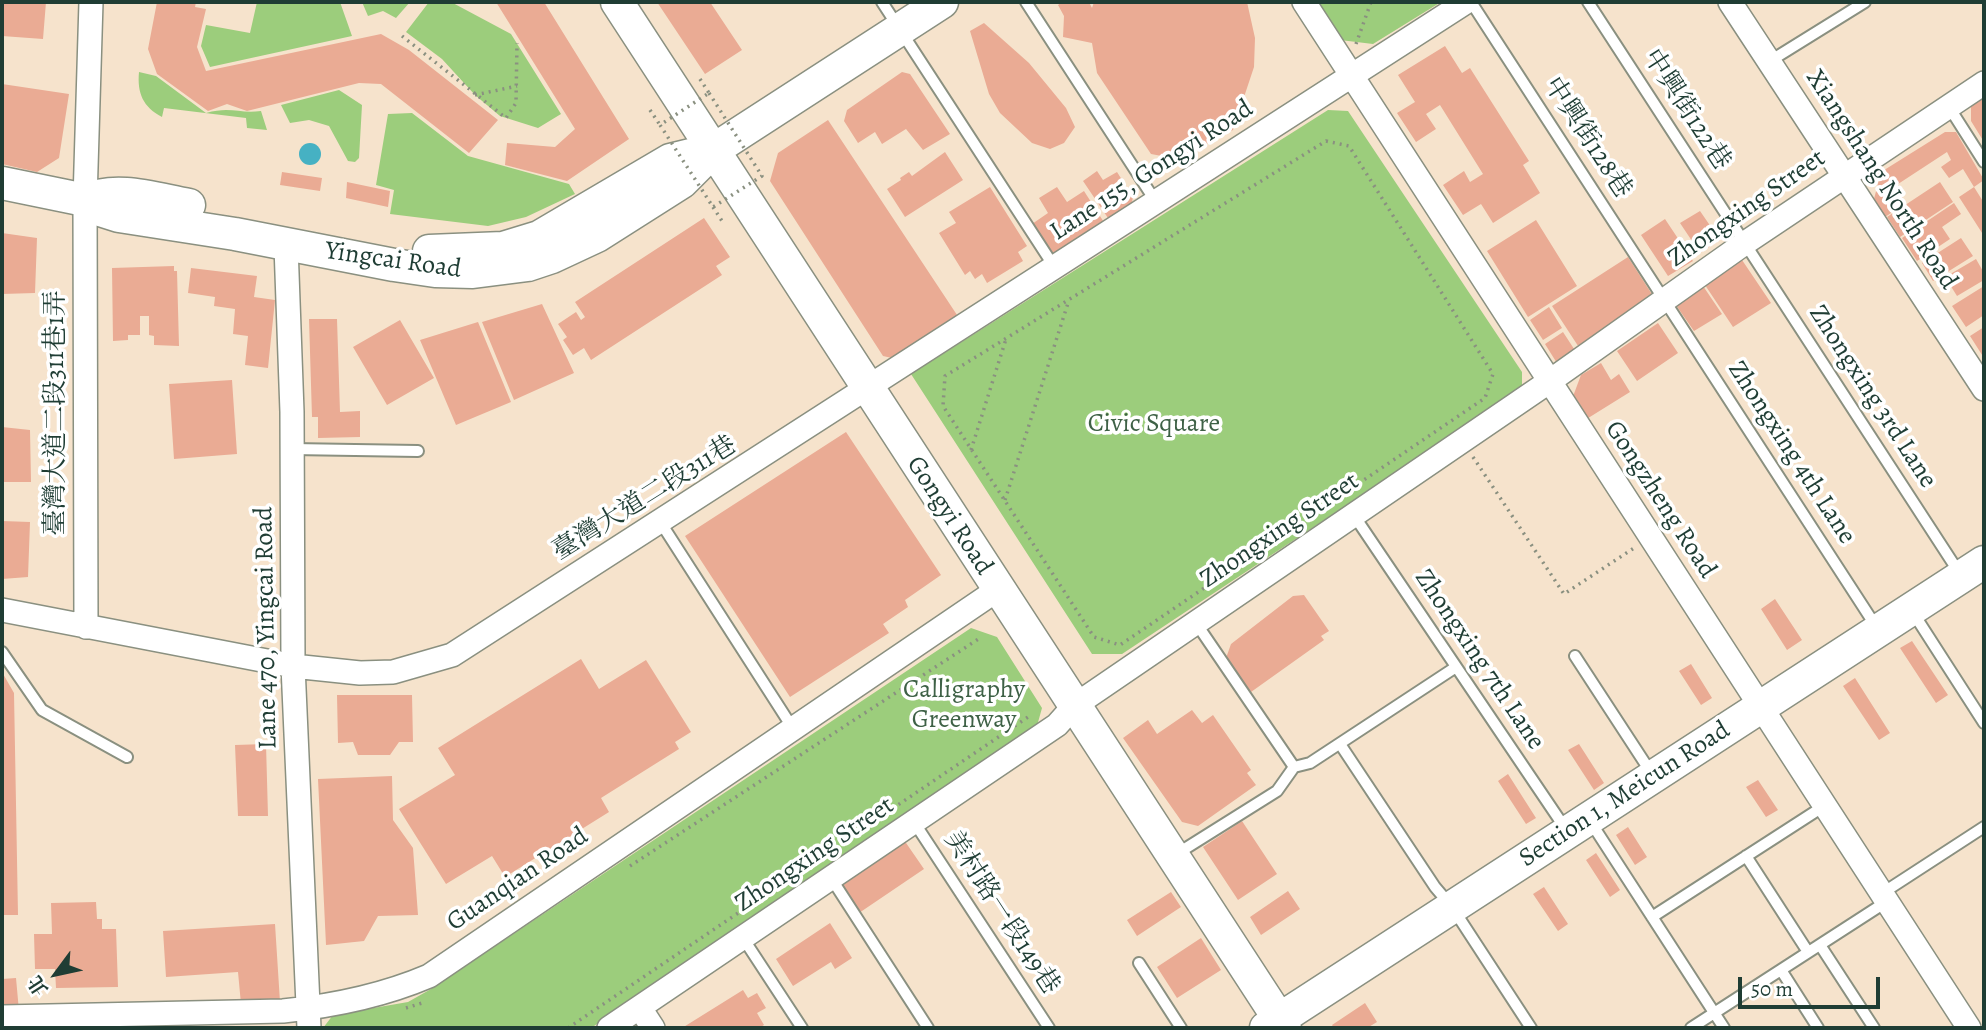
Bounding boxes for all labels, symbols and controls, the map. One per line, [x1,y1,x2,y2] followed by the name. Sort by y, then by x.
[1635,44,1737,176] street label: 中興街122巷
[1798,64,1964,296] street label: Xiangshang North Road
[1536,72,1638,204] street label: 中興街128巷
[1045,94,1259,248] street label: Lane 155, Gongyi Road
[1662,143,1832,275] street label: Zhongxing Street
[323,236,463,286] street label: Yingcai Road
[41,290,73,536] street label: 臺灣大道二段311巷1弄
[1801,300,1943,494] street label: Zhongxing 3rd Lane
[1720,356,1862,550] street label: Zhongxing 4th Lane
[1088,409,1220,441] park label: Civic Square
[1598,416,1722,584] street label: Gongzheng Road
[547,430,743,568] street label: 臺灣大道二段311巷
[899,451,999,581] street label: Gongyi Road
[1195,466,1365,596] street label: Zhongxing Street
[249,506,285,750] street label: Lane 470, Yingcai Road
[1407,564,1551,756] street label: Zhongxing 7th Lane
[903,675,1025,736] park label: Calligraphy Greenway
[1514,715,1736,875] street label: Section 1, Meicun Road
[730,790,900,920] street label: Zhongxing Street
[441,821,595,939] street label: Guanqian Road
[937,825,1065,1001] street label: 美村路一段149巷
[21,939,91,1009] north arrow
[1741,964,1883,1008] scale bar
[22,970,54,1000] text: 北
[1751,975,1793,1003] text: 50 m

